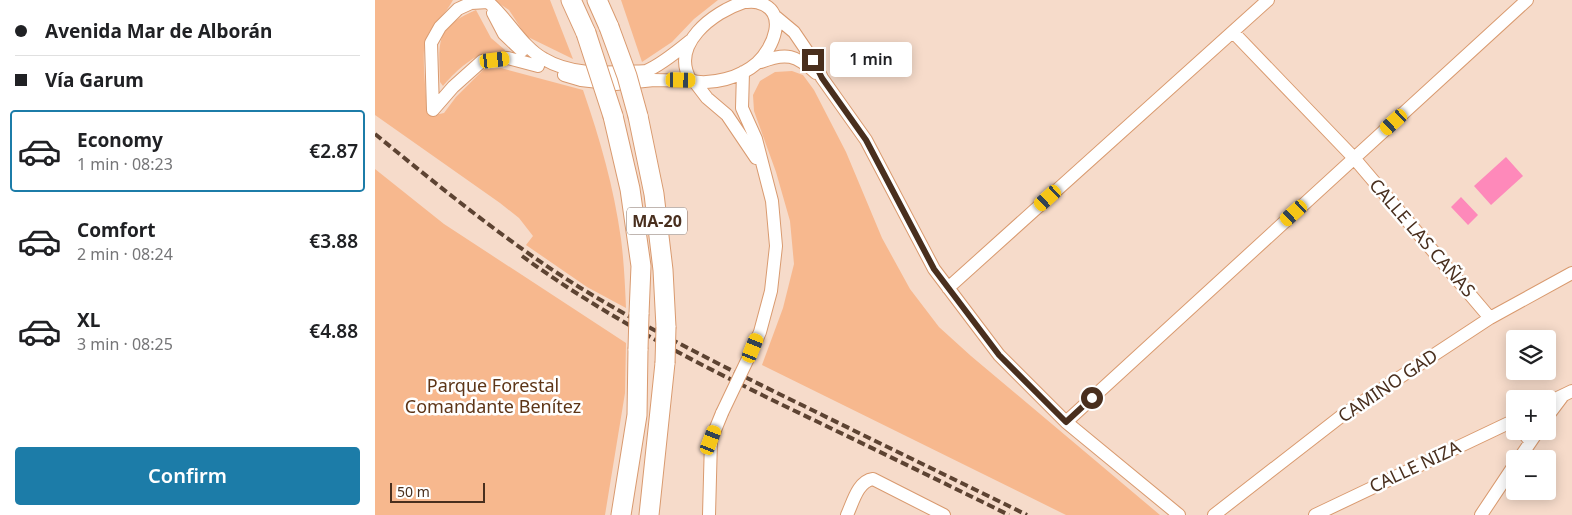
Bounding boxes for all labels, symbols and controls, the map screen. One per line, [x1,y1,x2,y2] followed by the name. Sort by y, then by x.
[45,18,272,44] text: Avenida Mar de Alborán
[831,42,913,78] callout: 1 min
[849,48,893,70] text: 1 min
[802,49,824,71] route end
[479,51,510,69] car
[45,67,144,93] text: Vía Garum
[665,72,696,88] car
[1377,106,1410,138] car
[77,127,163,153] text: Economy
[17,129,62,174] icon: car
[309,138,358,164] text: €2.87
[77,153,173,175] text: 1 min · 08:23
[1365,173,1481,302] street label: CALLE LAS CAÑAS
[1031,182,1064,214] car
[1277,197,1310,229] car
[627,208,687,235] road number: MA-20
[77,217,156,243] text: Comfort
[17,219,62,264] icon: car
[309,228,358,254] text: €3.88
[77,243,173,265] text: 2 min · 08:24
[77,307,100,333] text: XL
[17,309,62,354] icon: car
[309,318,358,344] text: €4.88
[1506,330,1556,500] map controls
[1506,330,1556,380] button: layers
[740,331,765,365] car
[77,333,173,355] text: 3 min · 08:25
[1333,343,1442,427] street label: CAMINO GAD
[405,373,581,418] park label: Parque Forestal Comandante Benítez
[1081,387,1103,409] route start
[1506,390,1556,440] button: +
[698,423,723,457] car
[1365,434,1465,498] street label: CALLE NIZA
[15,447,360,505] button: Confirm
[1506,450,1556,500] button: −
[390,480,485,503] scale bar
[397,482,430,501] text: 50 m

